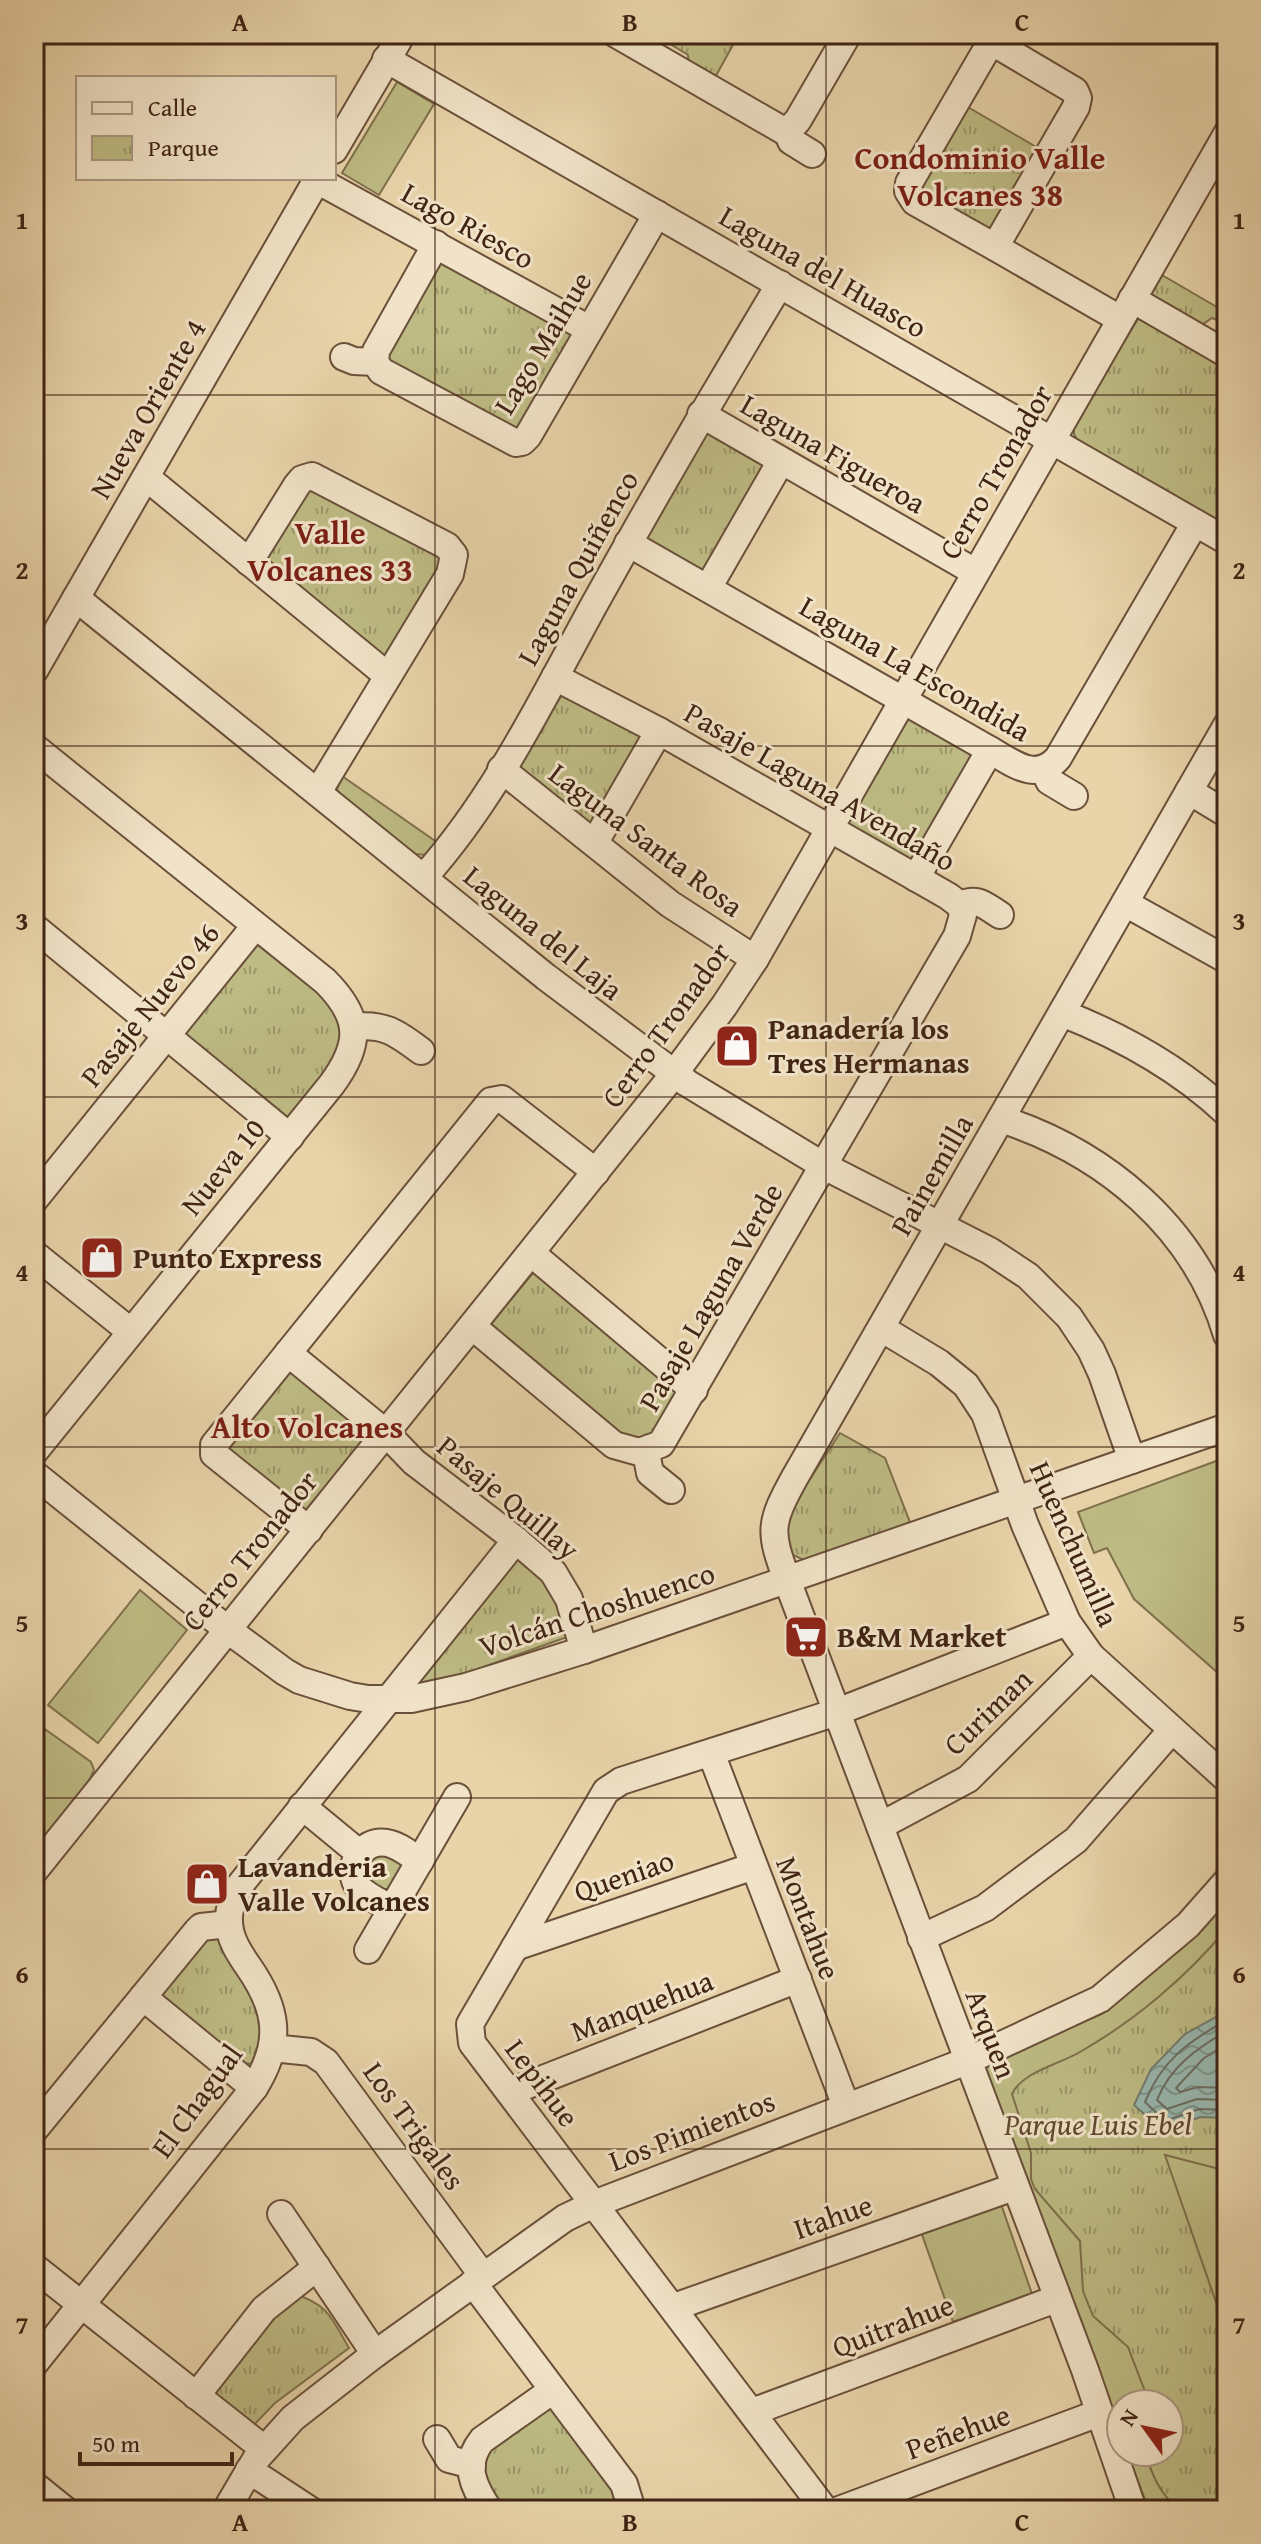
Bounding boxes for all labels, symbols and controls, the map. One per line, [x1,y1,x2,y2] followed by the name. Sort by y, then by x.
[232,2,249,41] text: A
[622,2,638,41] text: B
[1015,2,1029,41] text: C
[76,76,336,180] legend
[148,90,197,125] text: Calle
[148,130,219,165] text: Parque
[854,134,1106,218] district label: Condominio Valle Volcanes 38
[394,171,543,280] street label: Lago Riesco
[711,194,936,349] street label: Laguna del Huasco
[15,200,29,239] text: 1
[1232,200,1246,239] text: 1
[482,263,602,422] street label: Lago Maihue
[78,311,216,506] street label: Nueva Oriente 4
[927,376,1063,567] street label: Cerro Tronador
[733,382,934,524] street label: Laguna Figueroa
[505,462,649,673] street label: Laguna Quiñenco
[247,509,413,593] district label: Valle Volcanes 33
[15,550,29,589] text: 2
[1232,550,1246,589] text: 2
[792,584,1039,752] street label: Laguna La Escondida
[677,690,964,882] street label: Pasaje Laguna Avendaño
[540,751,753,927] street label: Laguna Santa Rosa
[454,854,633,1010] street label: Laguna del Laja
[15,901,29,940] text: 3
[1232,901,1246,940] text: 3
[69,913,229,1096] street label: Pasaje Nuevo 46
[590,932,740,1116] street label: Cerro Tronador
[768,1006,970,1084] place label: Panadería los Tres Hermanas
[713,1022,761,1070] shop icon: Panadería los Tres Hermanas
[879,1106,984,1243] street label: Painemilla
[169,1108,275,1224] street label: Nueva 10
[627,1174,793,1419] street label: Pasaje Laguna Verde
[78,1234,126,1282] shop icon: Punto Express
[133,1235,322,1279] place label: Punto Express
[15,1252,29,1291] text: 4
[1232,1252,1246,1291] text: 4
[211,1403,403,1450] district label: Alto Volcanes
[428,1424,589,1570] street label: Pasaje Quillay
[1019,1454,1131,1633] street label: Huenchumilla
[171,1461,328,1640] street label: Cerro Tronador
[473,1550,720,1668] street label: Volcán Choshuenco
[15,1603,29,1642] text: 5
[1232,1603,1246,1642] text: 5
[782,1613,830,1661] supermarket icon: B&M Market
[837,1614,1007,1658] place label: B&M Market
[933,1658,1042,1765] street label: Curiman
[568,1837,680,1913] street label: Queniao
[238,1844,430,1922] place label: Lavanderia Valle Volcanes
[765,1850,853,1986] street label: Montahue
[183,1860,231,1908] shop icon: Lavanderia Valle Volcanes
[15,1954,29,1993] text: 6
[1232,1954,1246,1993] text: 6
[564,1958,719,2052] street label: Manquehua
[955,1982,1029,2085] street label: Arquen
[495,2029,591,2136] street label: Lepihue
[140,2034,253,2166] street label: El Chagual
[353,2052,477,2199] street label: Los Trigales
[602,2078,781,2182] street label: Los Pimientos
[1003,2102,1192,2146] park label: Parque Luis Ebel
[787,2182,878,2250] street label: Itahue
[826,2282,960,2368] street label: Quitrahue
[15,2305,29,2344] text: 7
[1232,2305,1246,2344] text: 7
[1105,2388,1185,2468] north arrow
[899,2392,1016,2470] street label: Peñehue
[1111,2402,1146,2432] text: N
[80,2416,232,2466] scale bar
[92,2426,140,2461] text: 50 m
[232,2502,249,2541] text: A
[622,2502,638,2541] text: B
[1015,2502,1029,2541] text: C

